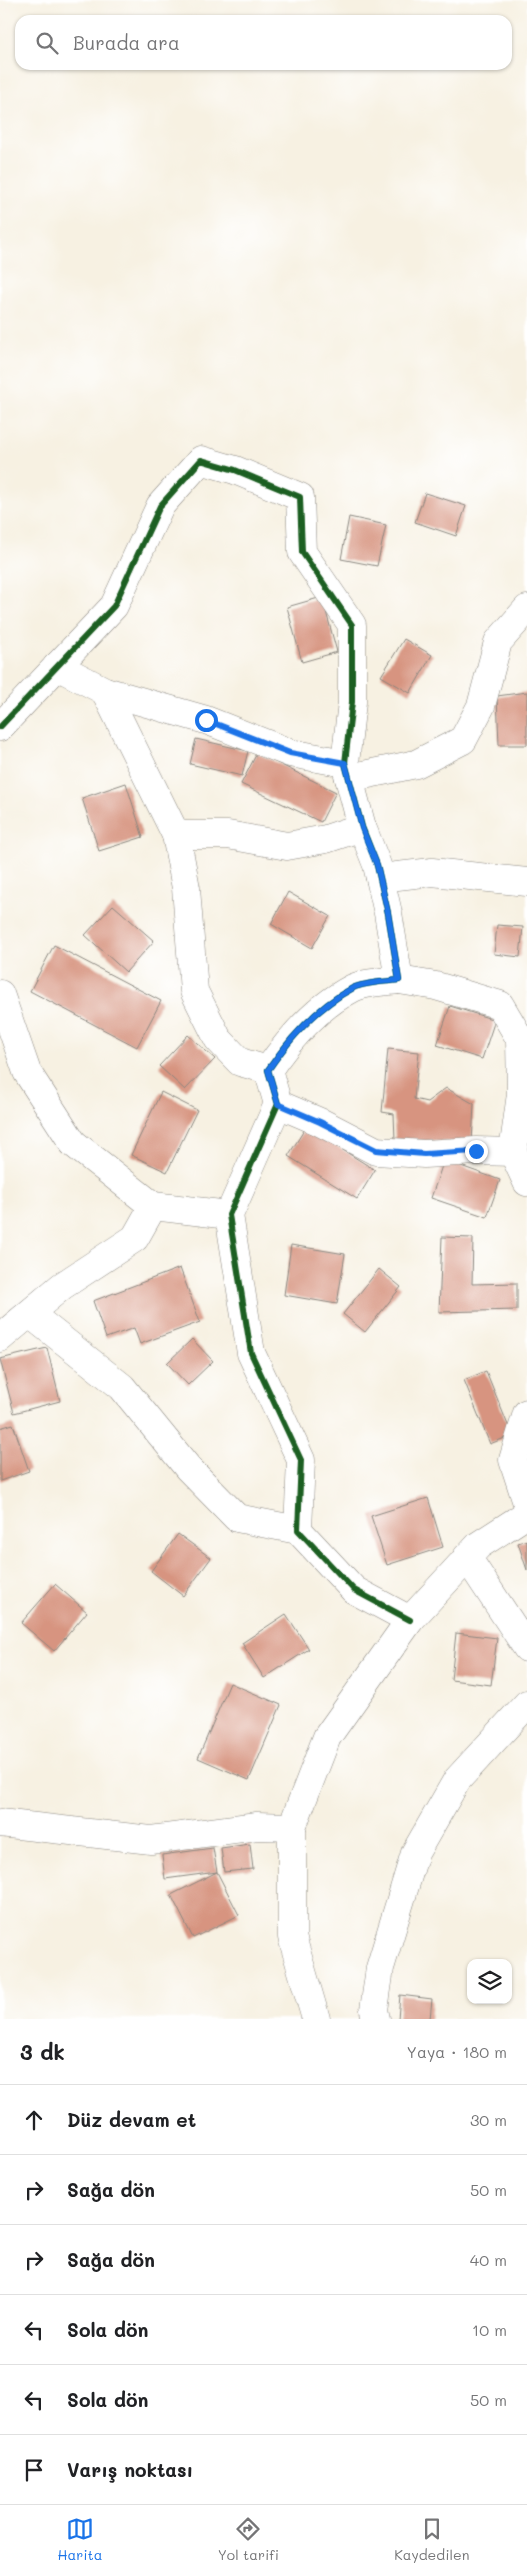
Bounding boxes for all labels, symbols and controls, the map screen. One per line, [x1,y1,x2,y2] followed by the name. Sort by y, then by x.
[15,15,512,70] search box
[33,29,61,57] icon: search
[73,30,180,55] text: Burada ara
[195,709,218,732] route start
[465,1140,488,1163] route end
[467,1959,512,2004] map controls
[467,1959,512,2004] button: layers
[20,2038,65,2065] text: 3 dk
[406,2041,507,2062] text: Yaya · 180 m
[20,2106,48,2134] icon: ahead
[67,2107,196,2132] text: Düz devam et
[470,2109,507,2130] text: 30 m
[20,2176,48,2204] icon: right
[67,2177,155,2202] text: Sağa dön
[470,2179,507,2200] text: 50 m
[20,2246,48,2274] icon: right
[67,2247,155,2272] text: Sağa dön
[470,2249,507,2270] text: 40 m
[20,2316,48,2344] icon: left
[67,2317,149,2342] text: Sola dön
[472,2319,507,2340] text: 10 m
[20,2386,48,2414] icon: left
[67,2387,149,2412] text: Sola dön
[470,2389,507,2410] text: 50 m
[20,2456,48,2484] icon: arrive
[67,2457,193,2482] text: Varış noktası
[58,2515,102,2564] tab: Harita
[218,2515,279,2564] tab: Yol tarifi
[394,2515,469,2564] tab: Kaydedilen

